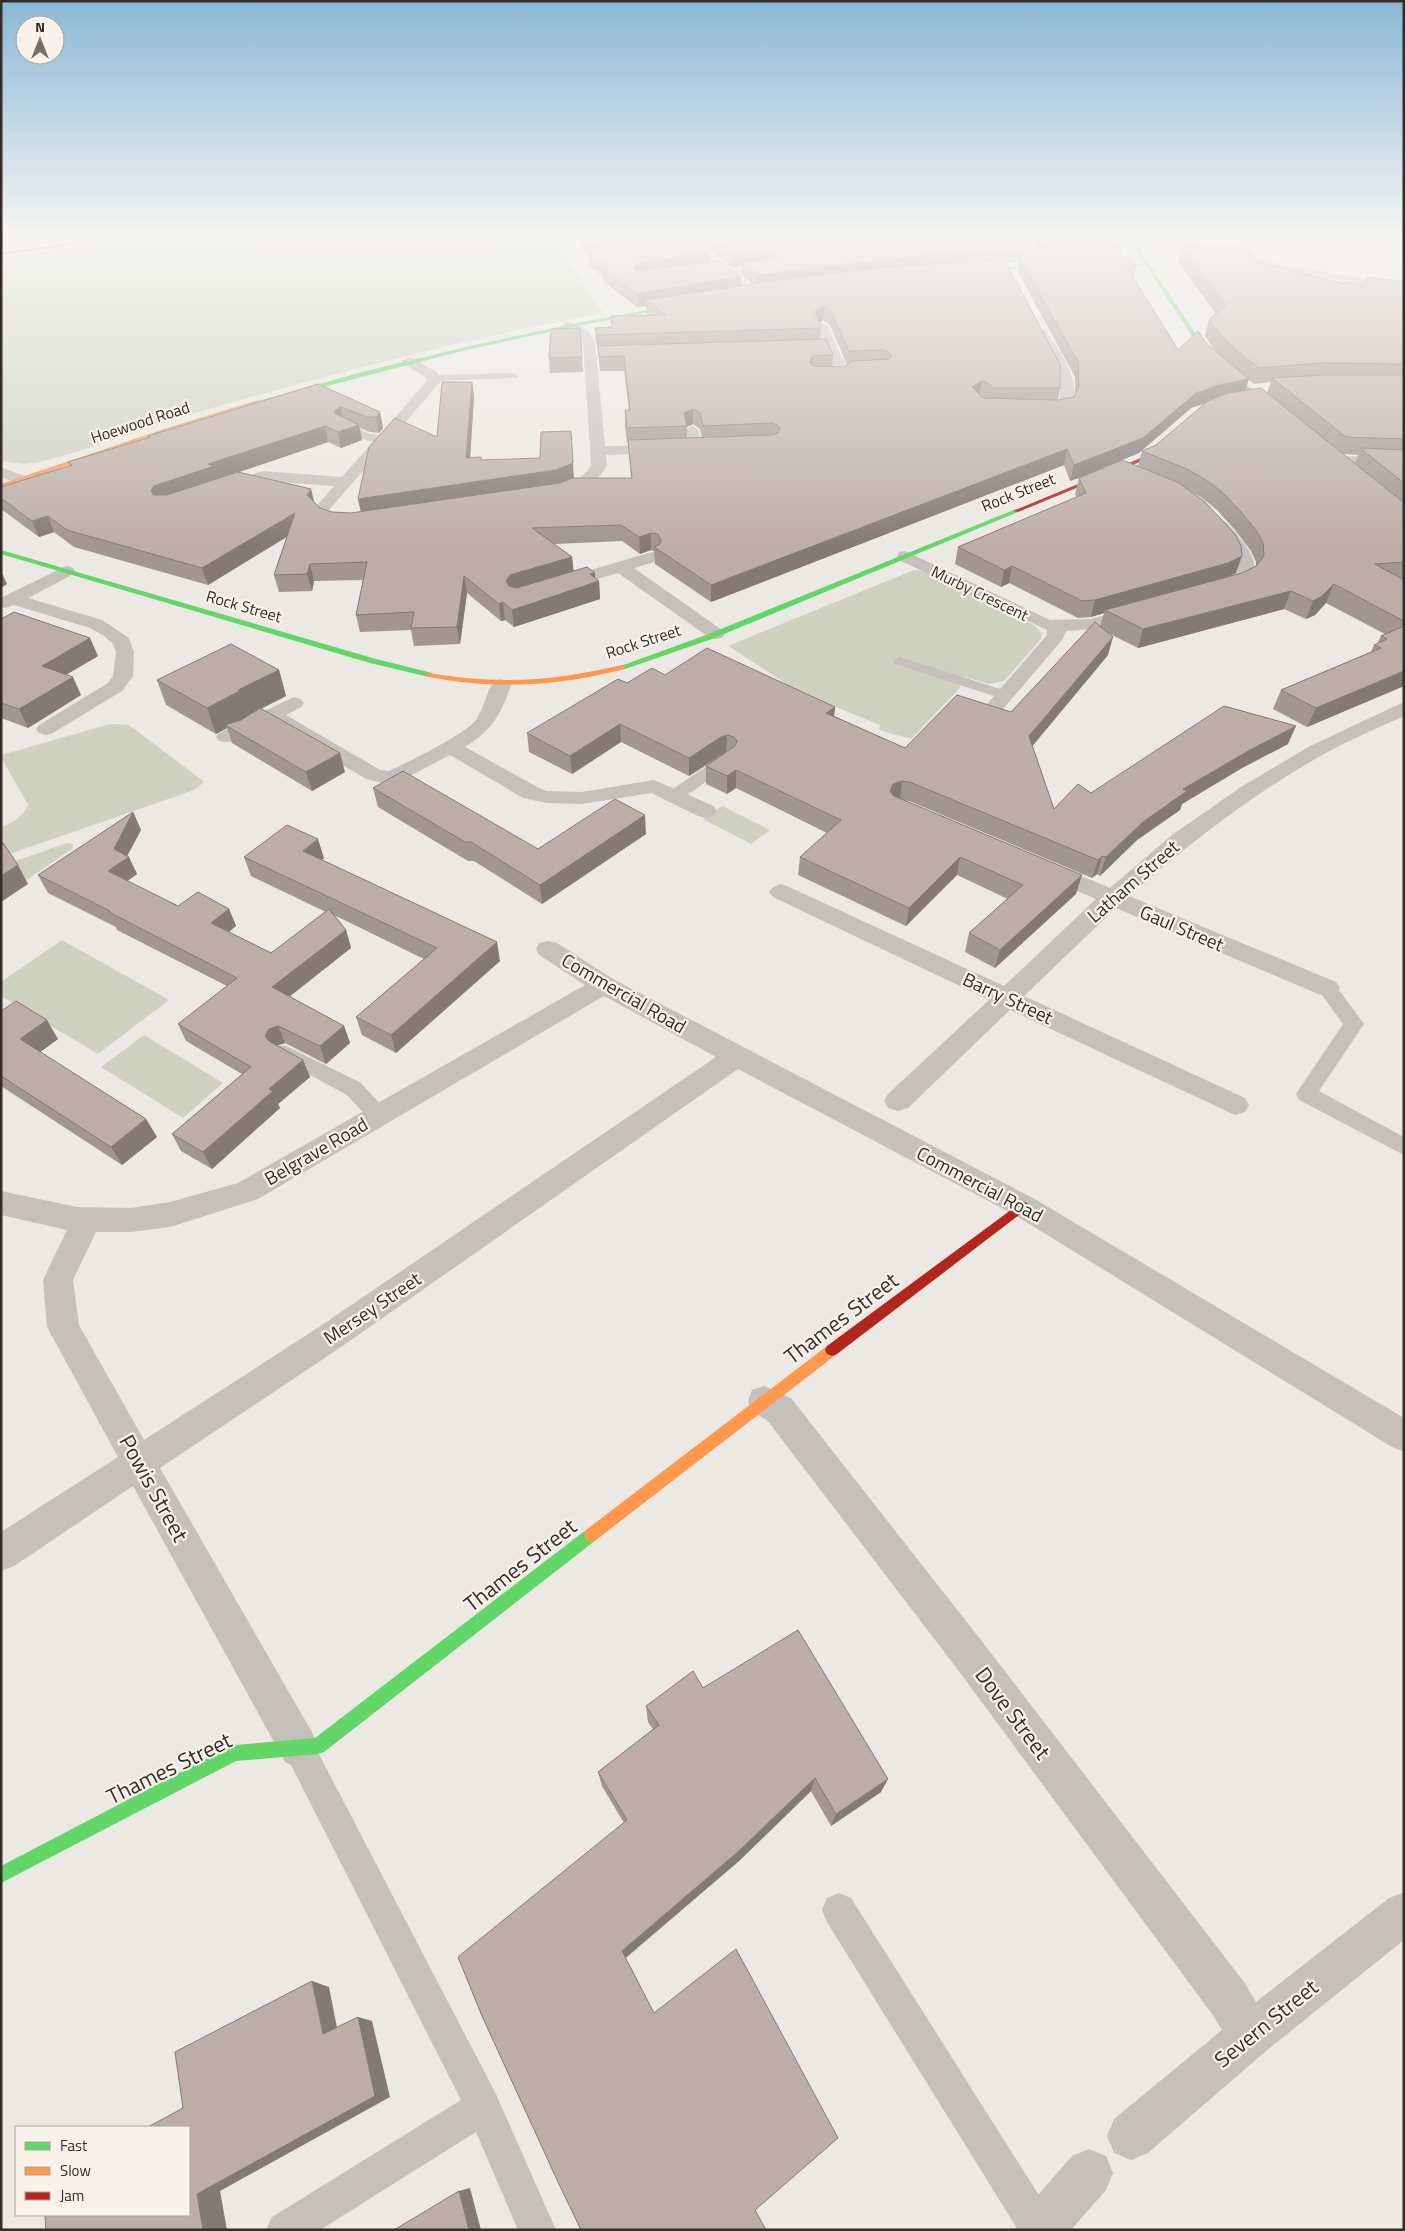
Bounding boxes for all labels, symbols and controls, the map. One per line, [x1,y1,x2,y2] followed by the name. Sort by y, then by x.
[15,15,65,65] north arrow
[35,16,45,37] text: N
[87,395,193,449] street label: Hoewood Road
[978,466,1059,518] street label: Rock Street
[927,559,1033,627] street label: Murby Crescent
[203,584,285,628] street label: Rock Street
[602,617,684,664] street label: Rock Street
[1080,832,1185,929] street label: Latham Street
[1136,897,1229,958] street label: Gaul Street
[557,945,692,1040] street label: Commercial Road
[958,964,1058,1031] street label: Barry Street
[259,1109,373,1192] street label: Belgrave Road
[912,1138,1049,1229] street label: Commercial Road
[777,1263,906,1372] street label: Thames Street
[317,1264,427,1351] street label: Mersey Street
[111,1428,198,1548] street label: Powis Street
[456,1510,584,1620] street label: Thames Street
[967,1659,1059,1767] street label: Dove Street
[101,1723,238,1813] street label: Thames Street
[1207,1970,1326,2076] street label: Severn Street
[15,2126,190,2216] legend
[60,2134,88,2157] text: Fast
[60,2159,91,2182] text: Slow
[60,2184,84,2207] text: Jam

